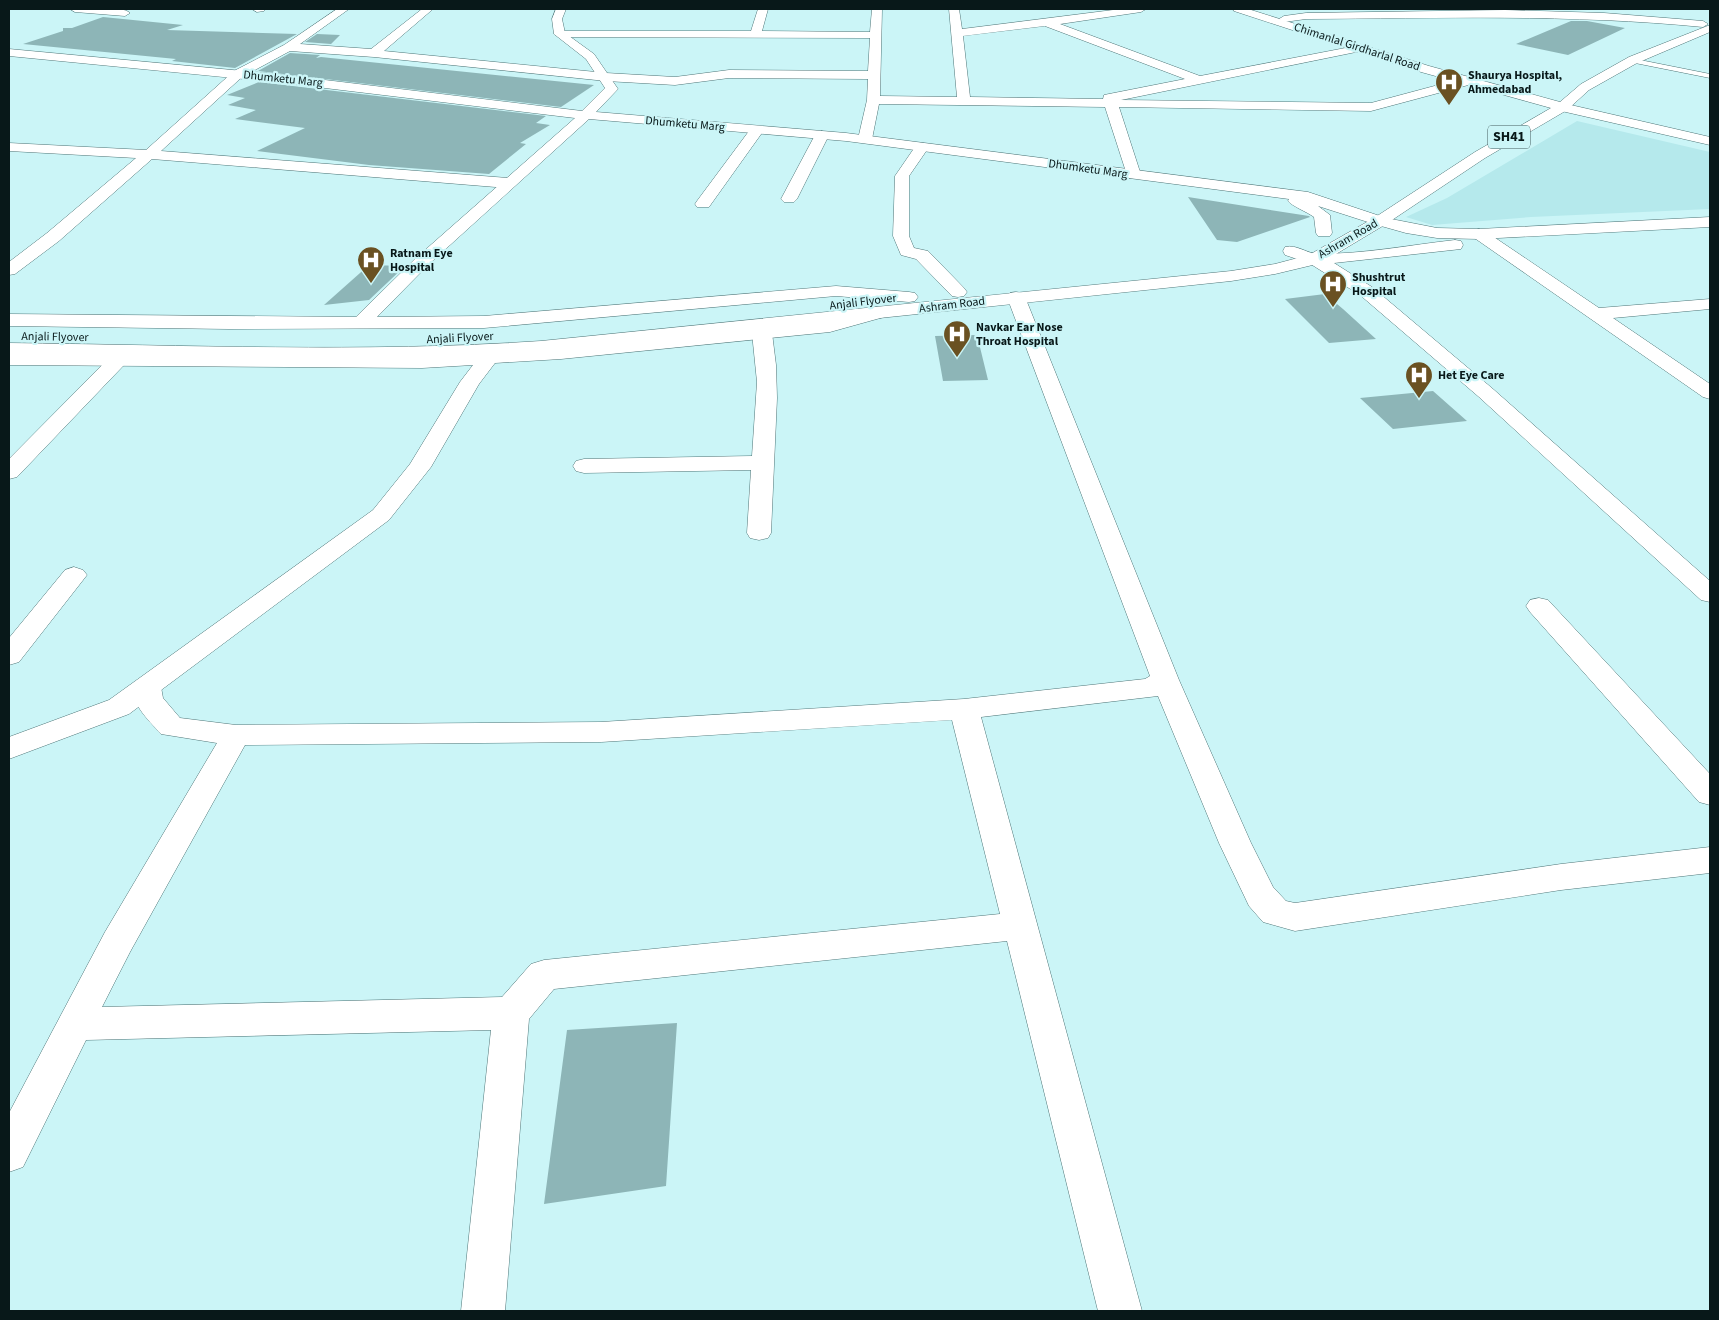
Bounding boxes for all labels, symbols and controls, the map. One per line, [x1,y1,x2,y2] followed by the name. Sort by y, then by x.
[1292,19,1422,75] street label: Chimanlal Girdharlal Road
[242,66,324,92] street label: Dhumketu Marg
[1434,67,1464,106] hospital icon: Shaurya Hospital, Ahmedabad
[1467,67,1563,98] place label: Shaurya Hospital, Ahmedabad
[645,112,725,136] street label: Dhumketu Marg
[1488,125,1530,148] road number: SH41
[1047,155,1129,183] street label: Dhumketu Marg
[1315,215,1381,263] street label: Ashram Road
[356,245,386,284] hospital icon: Ratnam Eye Hospital
[390,245,453,276] place label: Ratnam Eye Hospital
[1318,269,1348,308] hospital icon: Shushtrut Hospital
[1352,269,1406,300] place label: Shushtrut Hospital
[829,289,898,315] street label: Anjali Flyover
[918,293,986,317] street label: Ashram Road
[942,319,972,358] hospital icon: Navkar Ear Nose Throat Hospital
[976,319,1063,350] place label: Navkar Ear Nose Throat Hospital
[21,328,90,346] street label: Anjali Flyover
[426,328,495,348] street label: Anjali Flyover
[1404,360,1434,399] hospital icon: Het Eye Care
[1438,367,1505,384] place label: Het Eye Care

